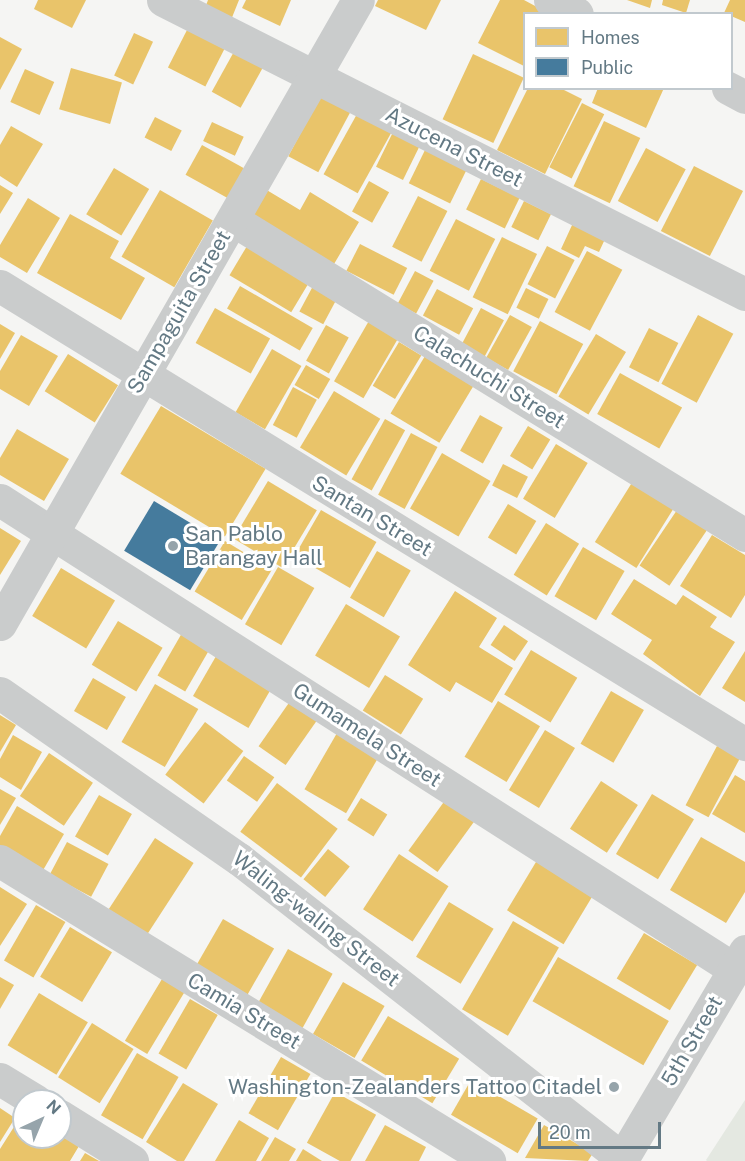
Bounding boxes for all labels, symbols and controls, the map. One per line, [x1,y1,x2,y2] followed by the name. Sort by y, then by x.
[523,12,733,90] legend
[581,27,640,48] text: Homes
[581,57,633,78] text: Public
[381,102,527,192] street label: Azucena Street
[122,226,236,398] street label: Sampaguita Street
[408,320,570,434] street label: Calachuchi Street
[307,470,437,562] street label: Santan Street
[185,521,323,571] place label: San Pablo Barangay Hall
[166,539,180,553] marker: San Pablo Barangay Hall
[288,678,446,792] street label: Gumamela Street
[227,846,405,992] street label: Waling-waling Street
[183,967,305,1055] street label: Camia Street
[656,991,728,1091] street label: 5th Street
[228,1074,602,1100] place label: Washington-Zealanders Tattoo Citadel
[607,1080,621,1094] marker: Washington-Zealanders Tattoo Citadel
[12,1089,72,1149] north arrow
[42,1096,65,1118] text: N
[541,1110,664,1148] scale bar
[549,1122,591,1143] text: 20 m

